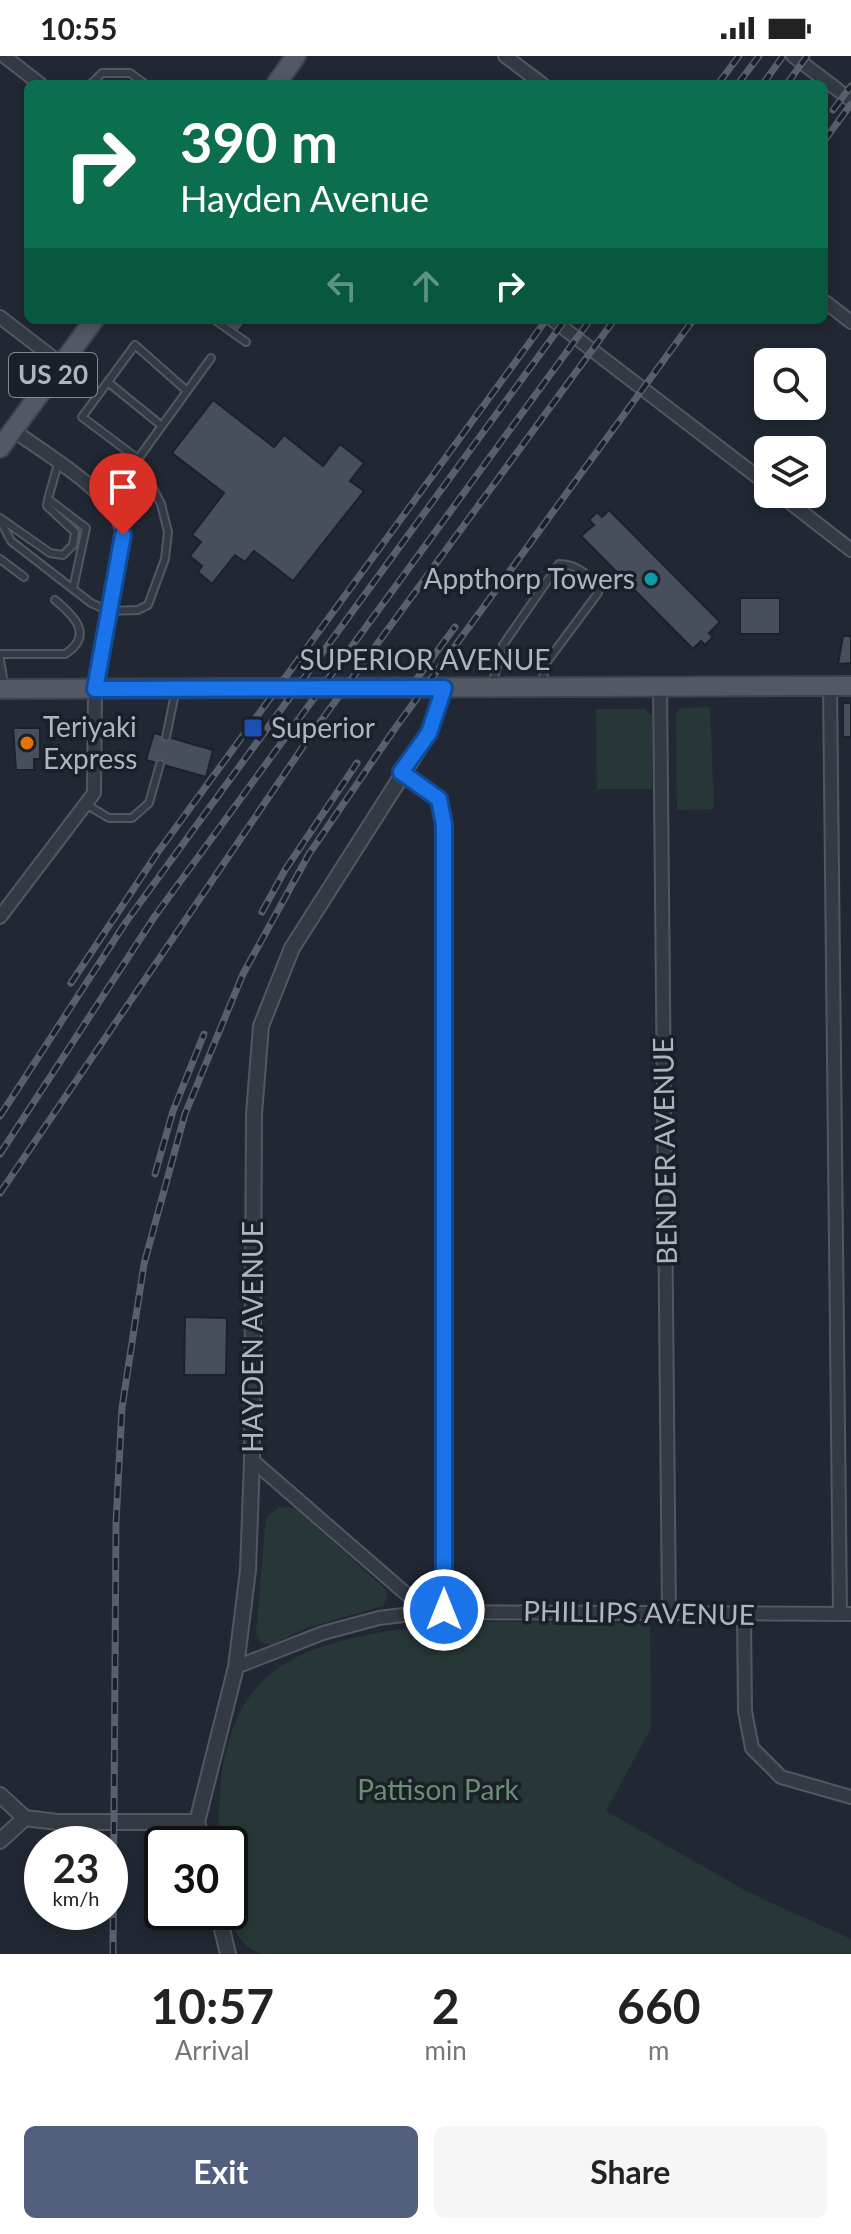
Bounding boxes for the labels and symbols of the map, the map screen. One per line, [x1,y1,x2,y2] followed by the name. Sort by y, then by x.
[9,353,97,397] road number: US 20
[89,453,157,535] pin
[424,561,635,595] place label: Appthorp Towers
[642,570,660,588] marker: Appthorp Towers
[299,642,551,676] street label: SUPERIOR AVENUE
[43,709,137,775] place label: Teriyaki Express
[271,710,375,744] place label: Superior
[242,717,264,739] marker: Superior
[18,734,36,752] marker: Teriyaki Express
[645,1037,683,1265] street label: BENDER AVENUE
[235,1221,269,1453] street label: HAYDEN AVENUE
[402,1568,486,1652] position arrow
[523,1593,755,1631] street label: PHILLIPS AVENUE
[357,1772,520,1806] park label: Pattison Park
[144,1826,248,1930] speed limit sign: 30

